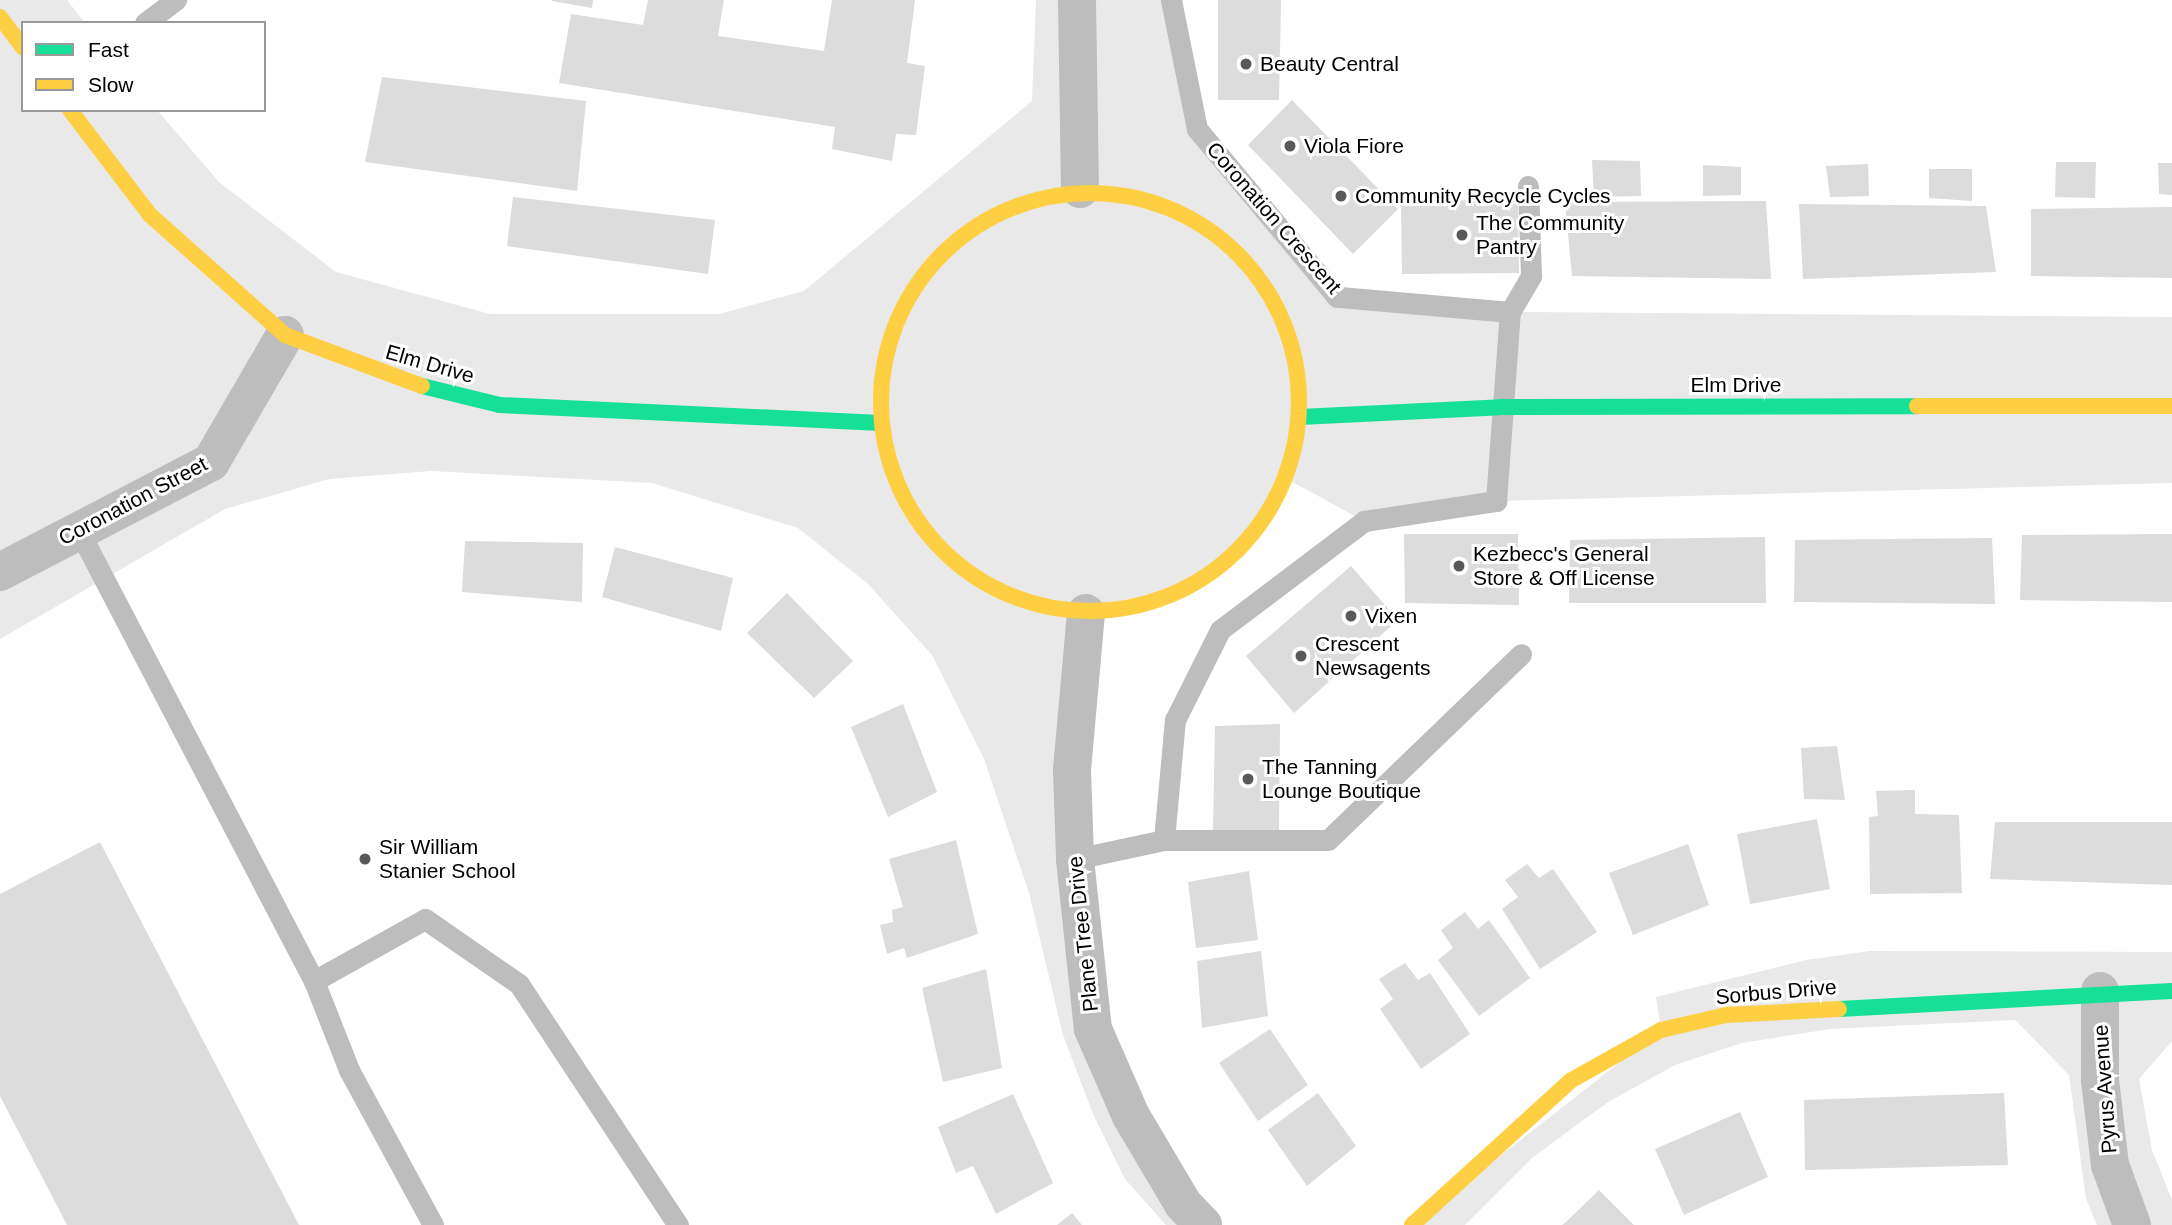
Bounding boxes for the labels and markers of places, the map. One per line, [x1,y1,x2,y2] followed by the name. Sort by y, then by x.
[1260,51,1399,77] place label: Beauty Central
[1238,56,1254,72] marker: Beauty Central
[1304,133,1404,159] place label: Viola Fiore
[1282,138,1298,154] marker: Viola Fiore
[1355,183,1611,209] place label: Community Recycle Cycles
[1333,188,1349,204] marker: Community Recycle Cycles
[1476,210,1624,260] place label: The Community Pantry
[1454,227,1470,243] marker: The Community Pantry
[1473,541,1655,591] place label: Kezbecc's General Store & Off License
[1451,558,1467,574] marker: Kezbecc's General Store & Off License
[1365,603,1417,629] place label: Vixen
[1343,608,1359,624] marker: Vixen
[1315,631,1431,681] place label: Crescent Newsagents
[1293,648,1309,664] marker: Crescent Newsagents
[1262,754,1421,804] place label: The Tanning Lounge Boutique
[1240,771,1256,787] marker: The Tanning Lounge Boutique
[379,834,516,884] place label: Sir William Stanier School
[357,851,373,867] marker: Sir William Stanier School

